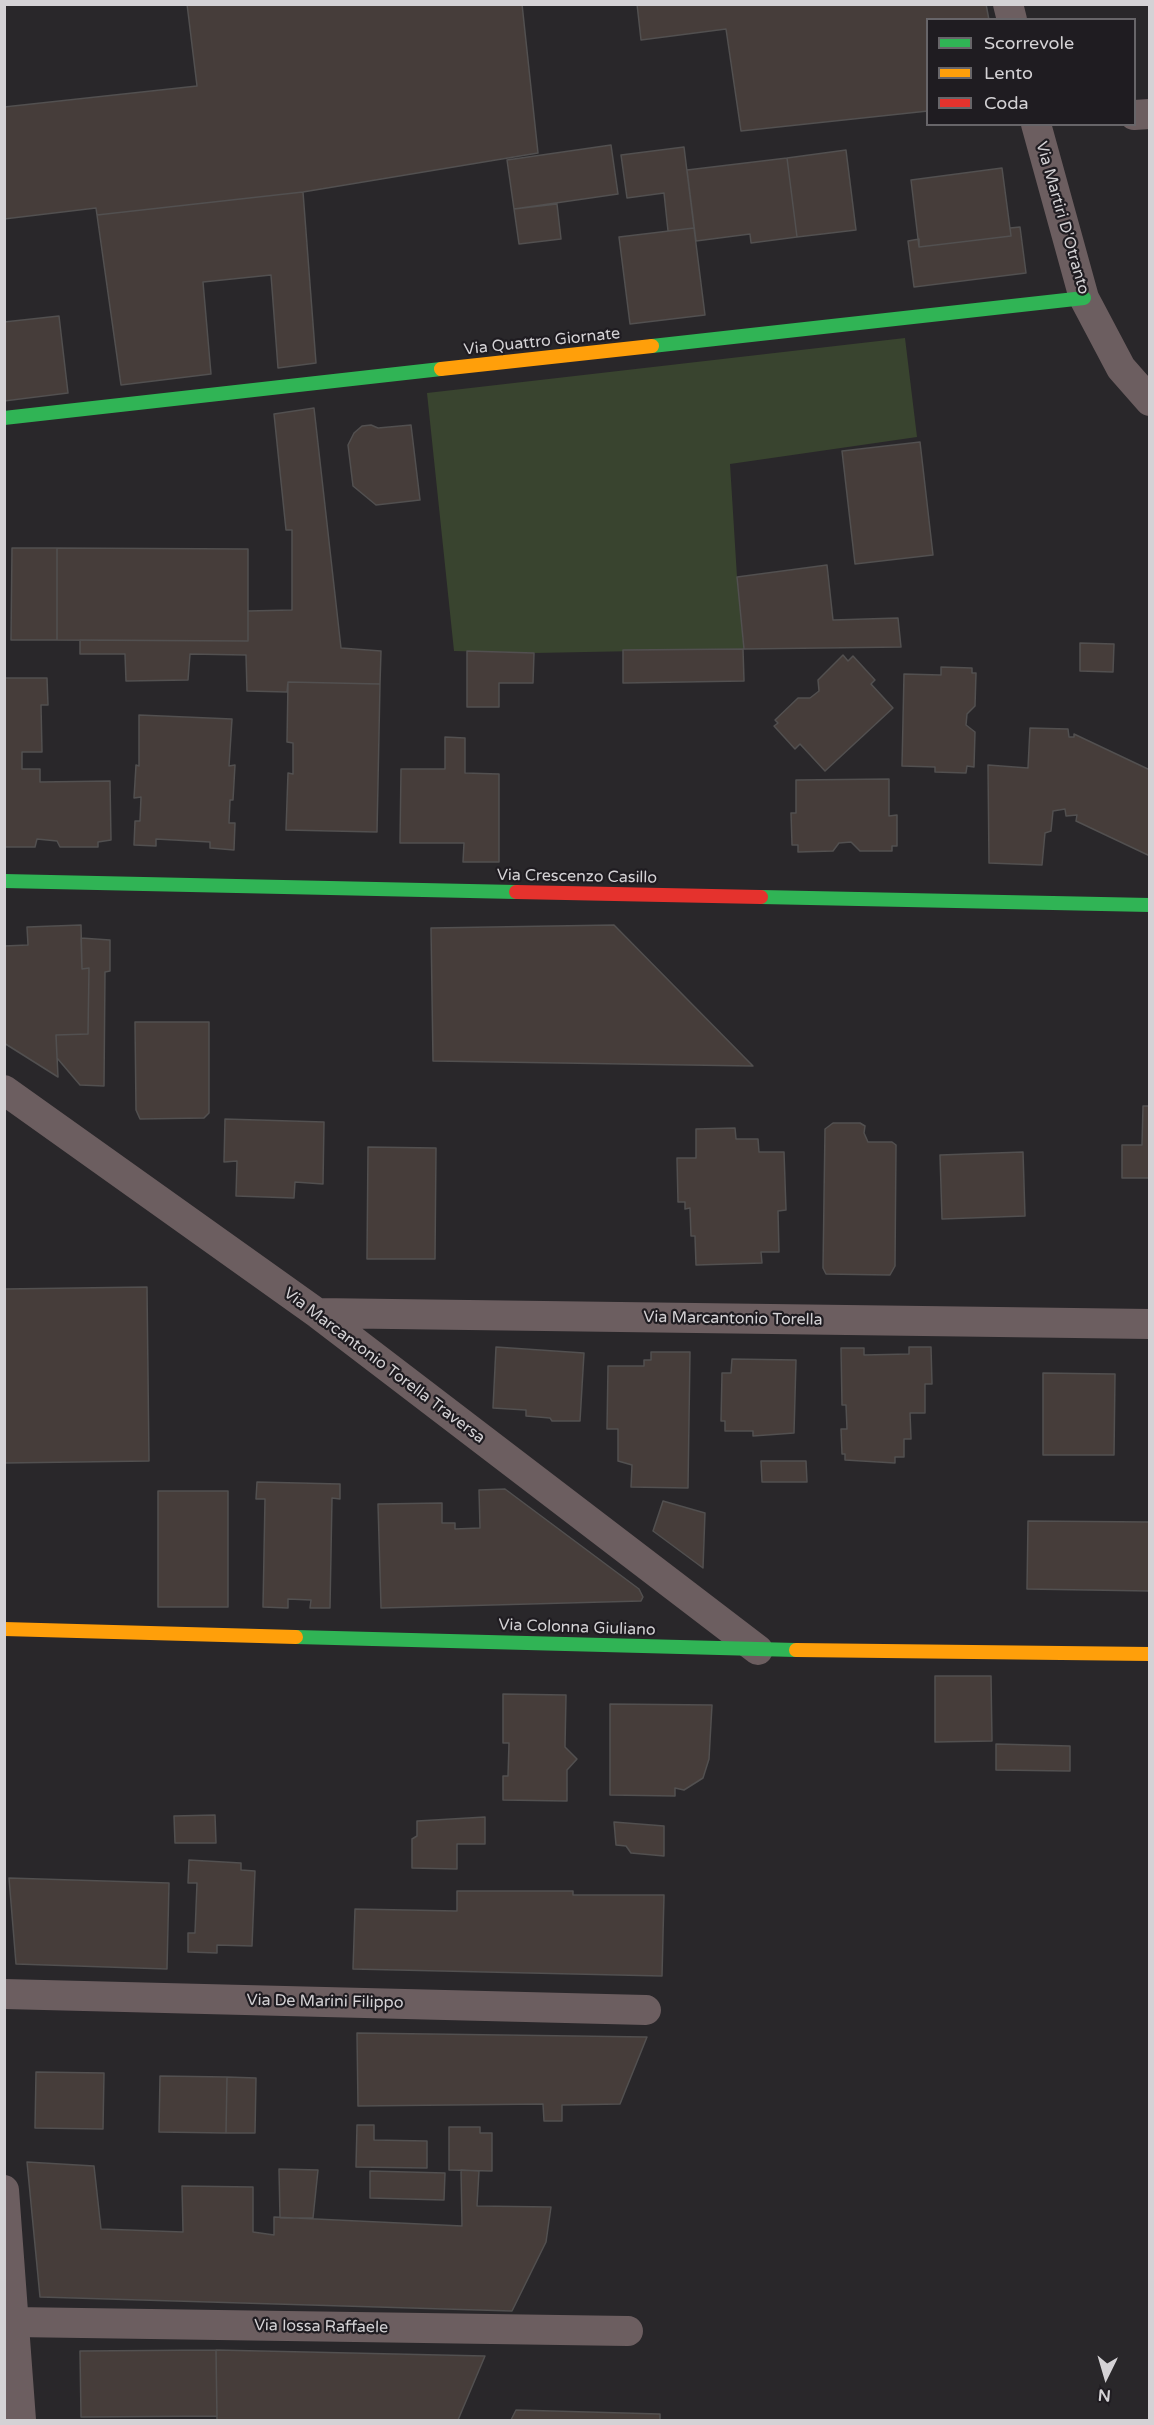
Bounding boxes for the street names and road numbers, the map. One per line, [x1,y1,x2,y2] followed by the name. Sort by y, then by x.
[1031,139,1093,297] street label: Via Martiri D'Otranto
[463,324,621,360] street label: Via Quattro Giornate
[497,866,657,888] street label: Via Crescenzo Casillo
[279,1284,489,1448] street label: Via Marcantonio Torella Traversa
[643,1308,823,1330] street label: Via Marcantonio Torella
[498,1616,656,1640] street label: Via Colonna Giuliano
[246,1991,404,2013] street label: Via De Marini Filippo
[254,2316,388,2338] street label: Via Iossa Raffaele

